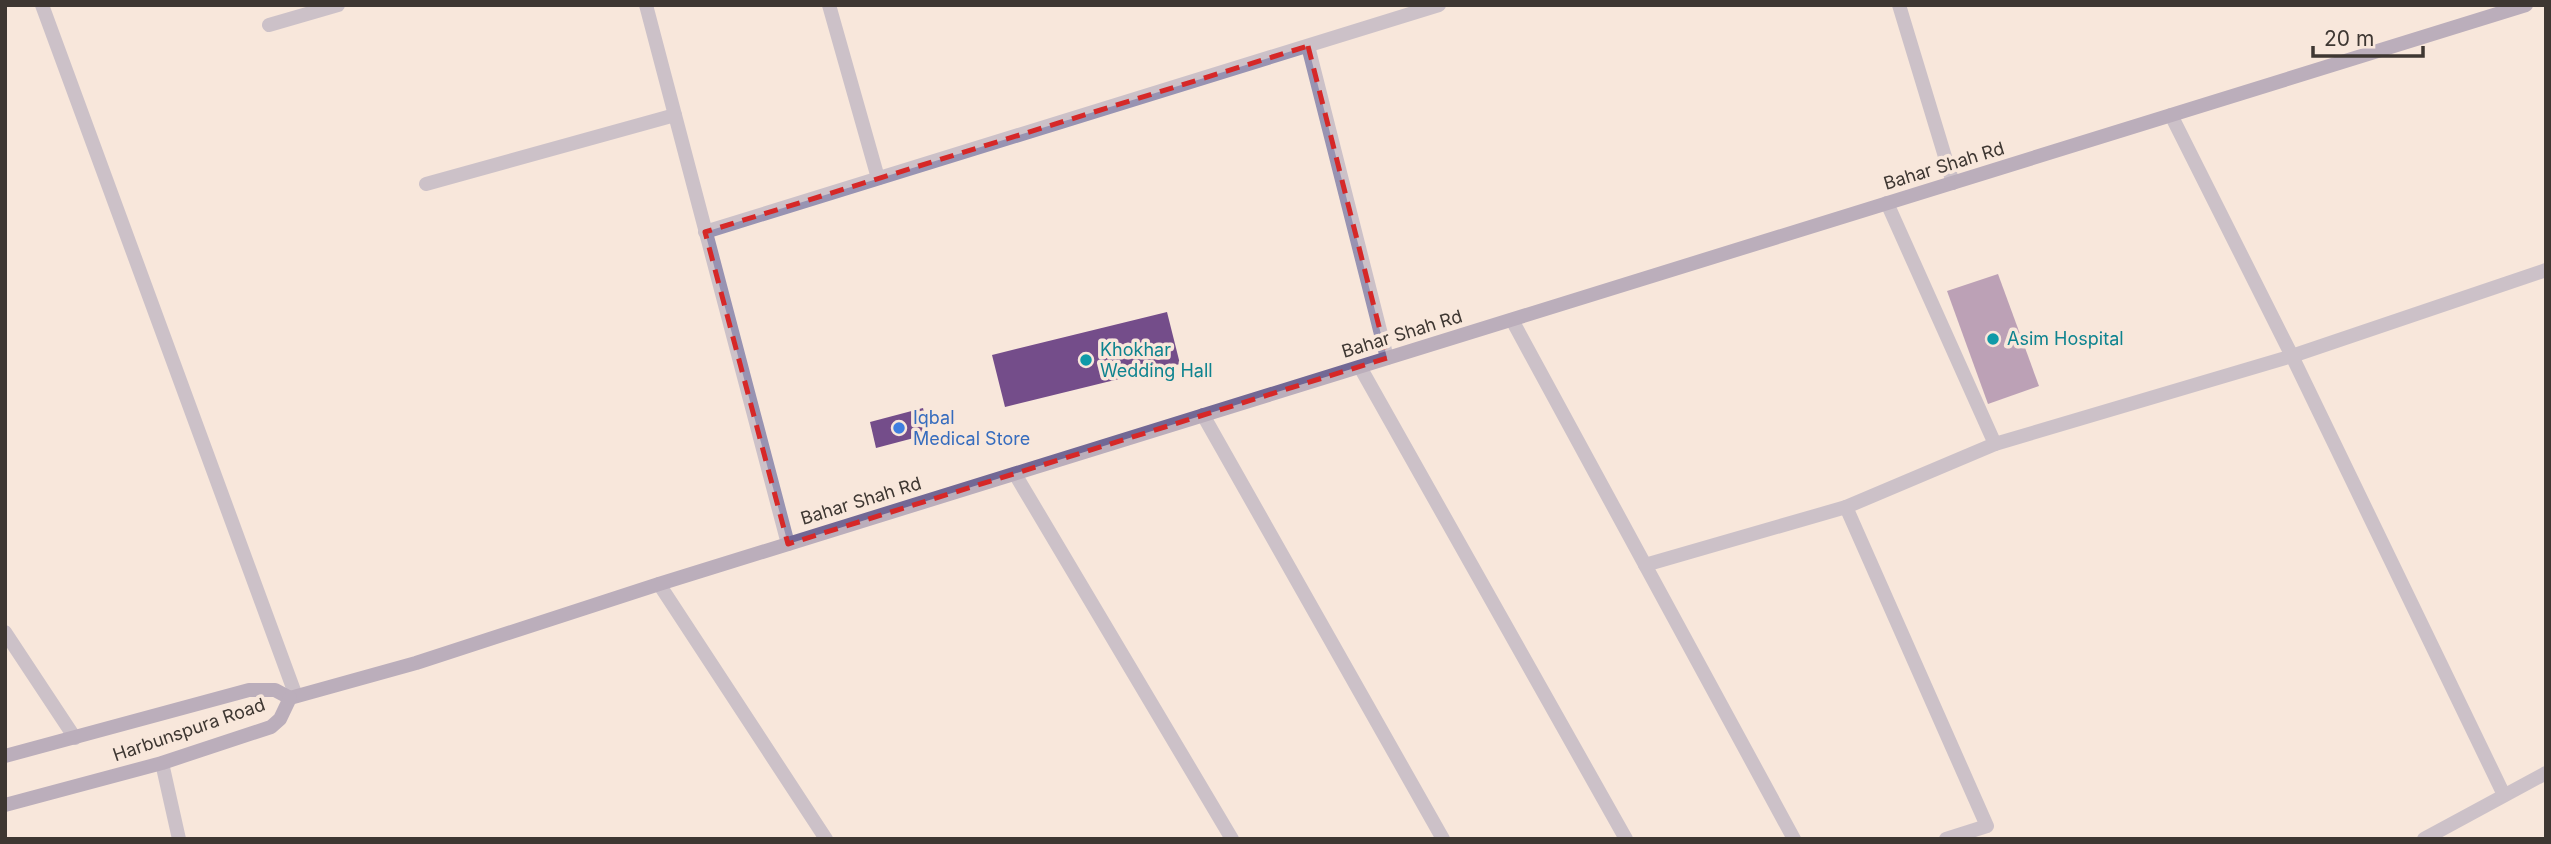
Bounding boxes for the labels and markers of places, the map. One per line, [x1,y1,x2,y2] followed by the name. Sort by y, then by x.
[2007,328,2124,349] place label: Asim Hospital
[1985,331,2001,347] marker: Asim Hospital
[1100,339,1213,381] place label: Khokhar Wedding Hall
[1078,352,1094,368] marker: Khokhar Wedding Hall
[913,407,1030,449] place label: Iqbal Medical Store
[891,420,907,436] marker: Iqbal Medical Store

